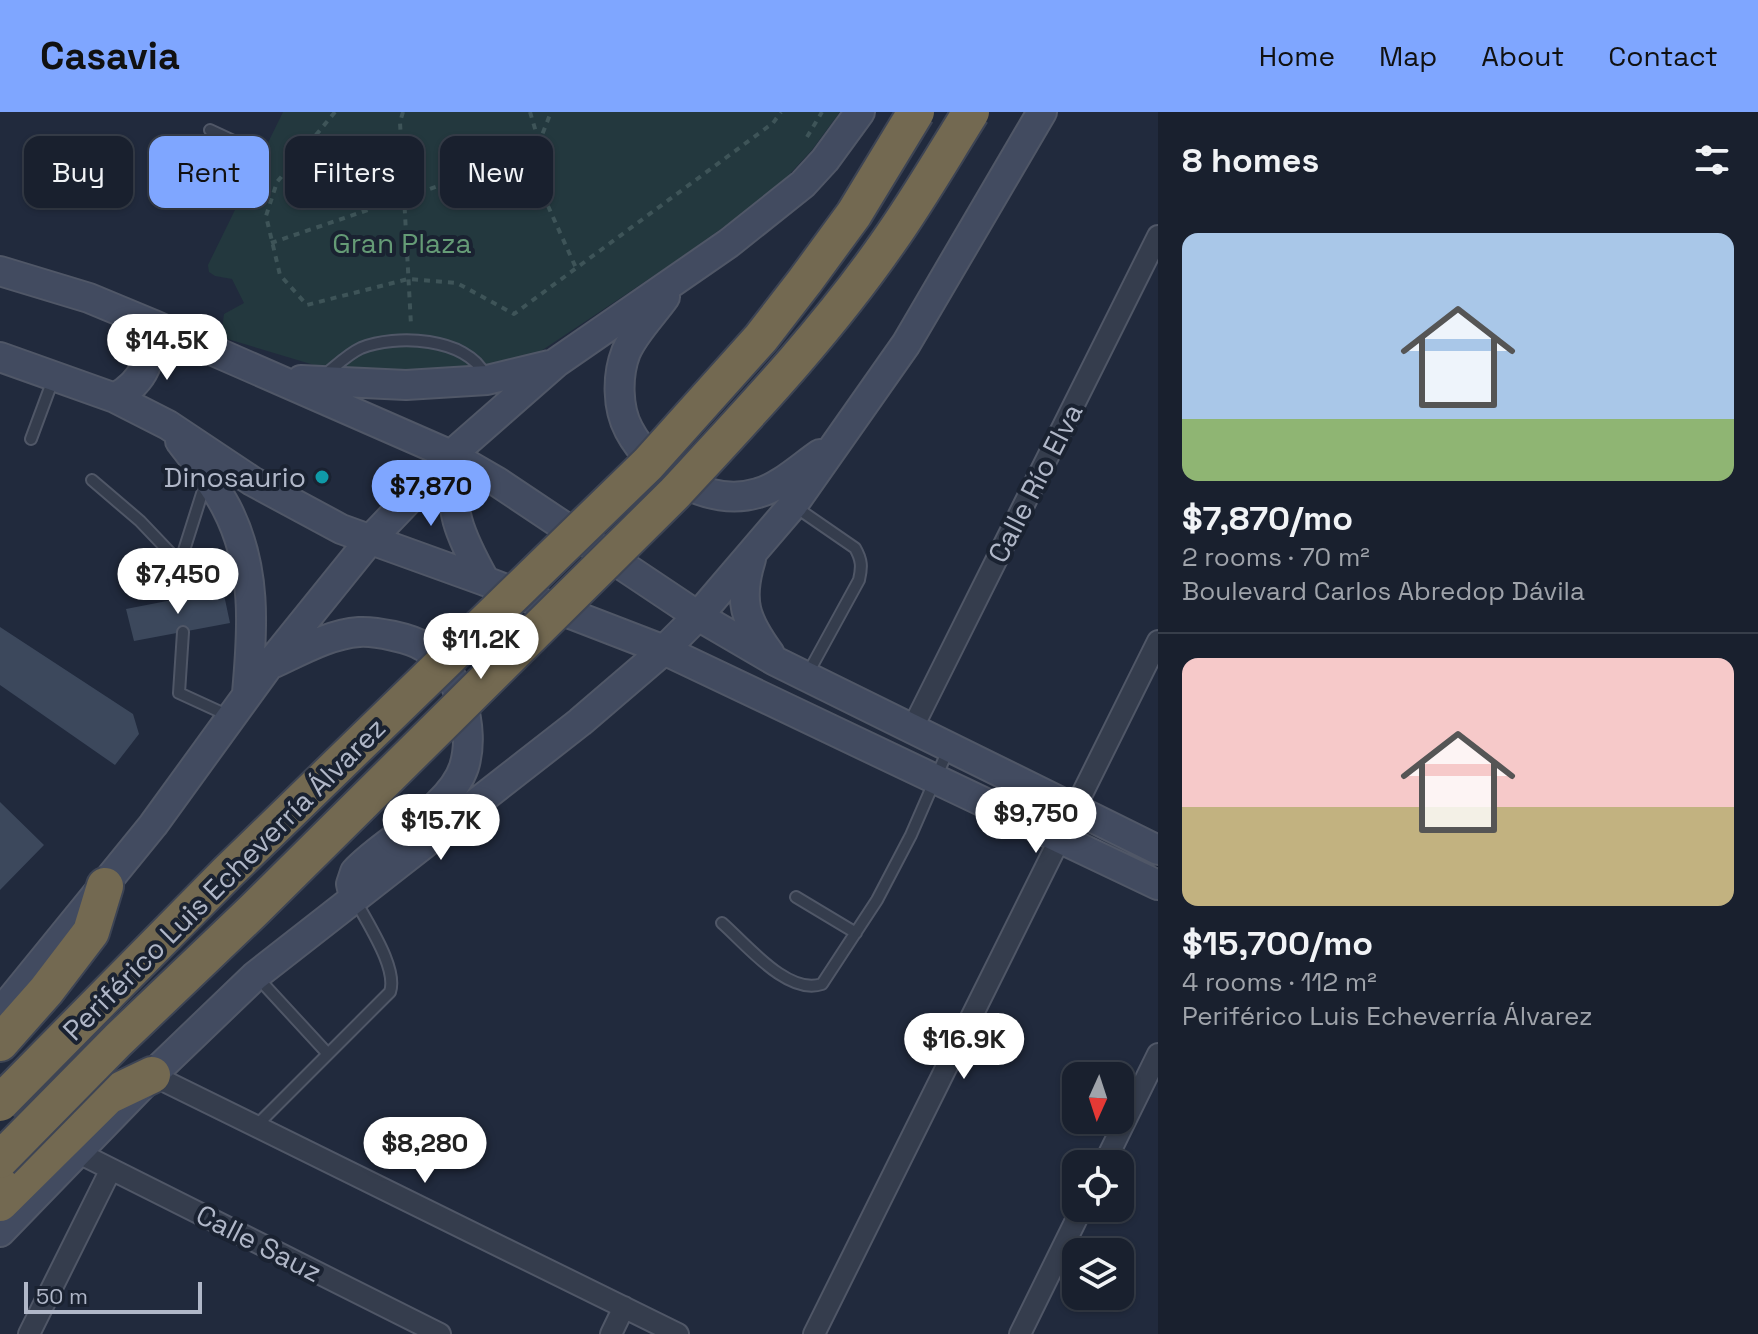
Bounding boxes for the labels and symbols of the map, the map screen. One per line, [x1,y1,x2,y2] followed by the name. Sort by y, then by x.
[332,225,472,261] park label: Gran Plaza
[102,314,232,382] pin: $14.5K
[979,397,1091,569] street label: Calle Río Elva
[164,459,306,495] place label: Dinosaurio
[366,460,496,528] pin: $7,870
[313,468,331,486] marker: Dinosaurio
[113,548,243,616] pin: $7,450
[416,613,546,681] pin: $11.2K
[55,710,393,1048] street label: Periférico Luis Echeverría Álvarez
[971,787,1101,855] pin: $9,750
[376,794,506,862] pin: $15.7K
[899,1013,1029,1081] pin: $16.9K
[1062,1062,1134,1134] north arrow
[360,1117,490,1185] pin: $8,280
[190,1196,328,1290] street label: Calle Sauz
[24,1278,202,1314] scale bar

